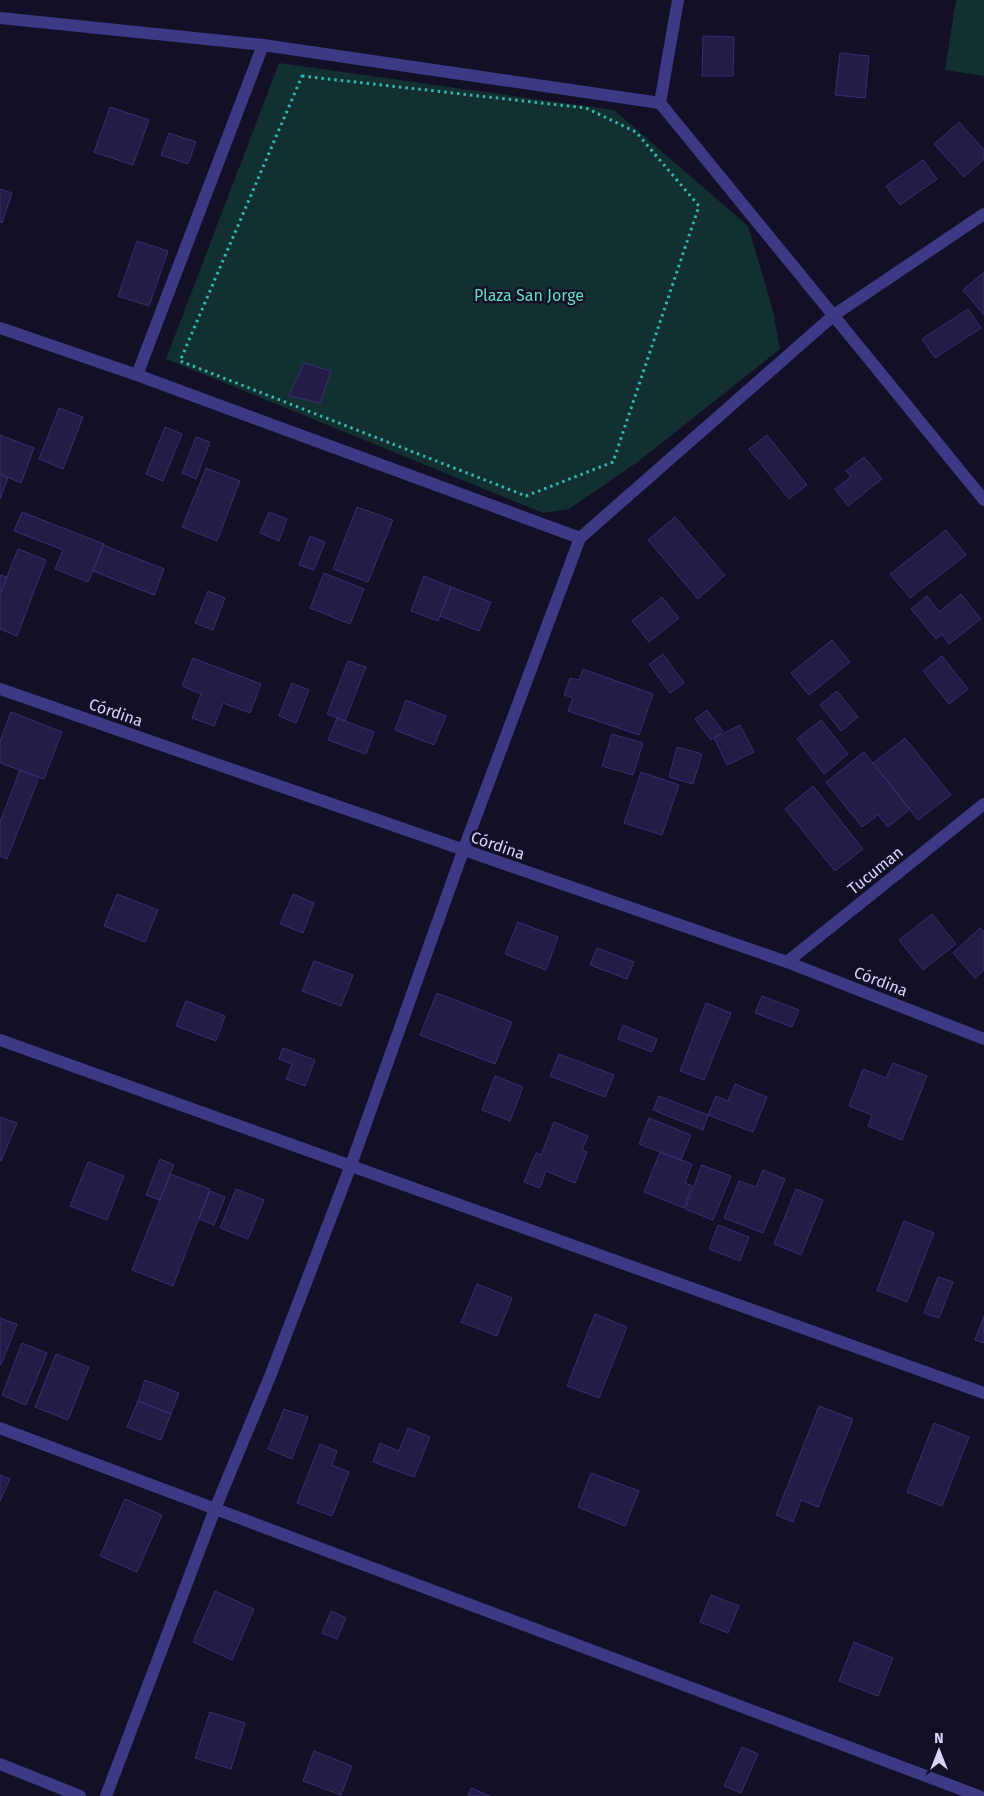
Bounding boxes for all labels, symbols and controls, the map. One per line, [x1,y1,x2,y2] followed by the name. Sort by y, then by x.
[474,286,584,305] park label: Plaza San Jorge
[86,694,145,731] street label: Córdina
[468,827,527,864] street label: Córdina
[844,842,907,898] street label: Tucuman
[851,963,910,1000] street label: Córdina
[914,1726,964,1776] north arrow
[934,1730,944,1747] text: N

